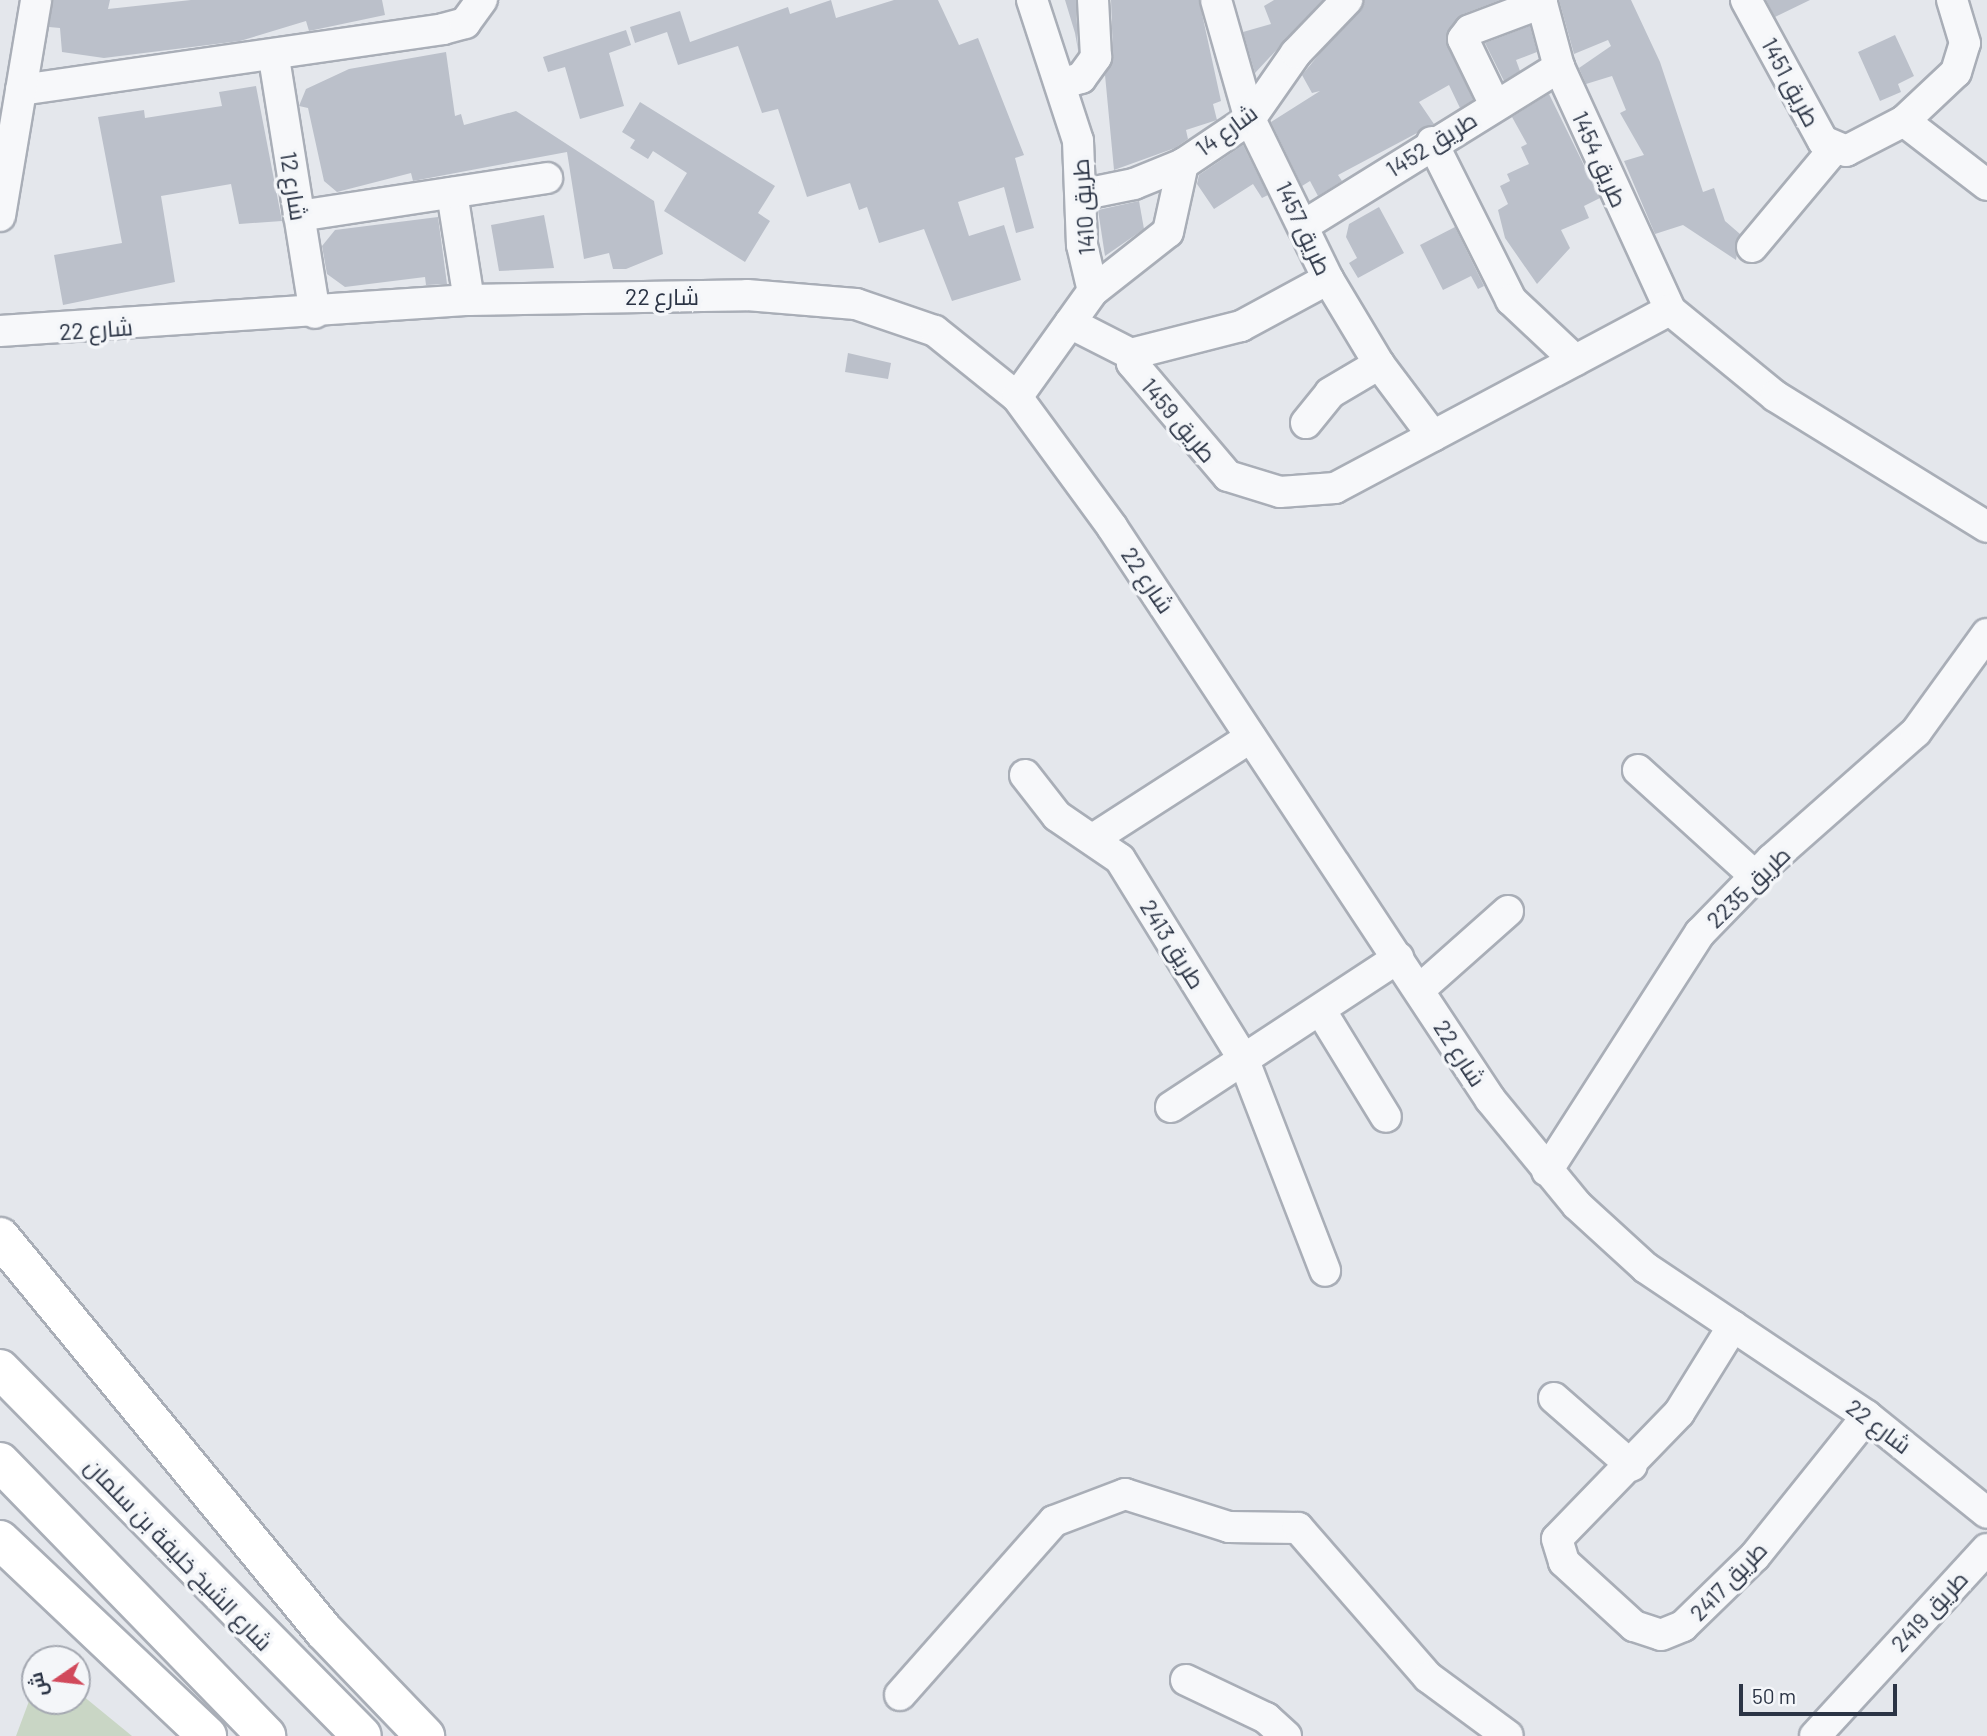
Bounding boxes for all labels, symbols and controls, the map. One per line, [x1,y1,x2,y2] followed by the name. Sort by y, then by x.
[1756,33,1826,131] street label: طريق 1451
[1190,98,1262,162] street label: شارع 14
[1380,105,1482,183] street label: طريق 1452
[1567,107,1633,211] street label: طريق 1454
[275,150,313,222] street label: شارع 12
[1066,158,1100,256] street label: طريق 1410
[1270,177,1338,279] street label: طريق 1457
[625,282,699,310] street label: شارع 22
[58,313,134,345] street label: شارع 22
[1136,372,1222,468] street label: طريق 1459
[1116,542,1180,618] street label: شارع 22
[1701,840,1795,934] street label: طريق 2235
[1135,894,1211,994] street label: طريق 2413
[1428,1015,1492,1091] street label: شارع 22
[1841,1393,1917,1459] street label: شارع 22
[80,1452,278,1656] street label: شارع الشيخ خليفة بن سلمان
[1684,1536,1772,1626] street label: طريق 2417
[1885,1565,1973,1657] street label: طريق 2419
[21,1645,91,1715] north arrow
[23,1670,51,1699] text: ش
[1742,1670,1899,1714] scale bar
[1752,1683,1796,1708] text: 50 m

